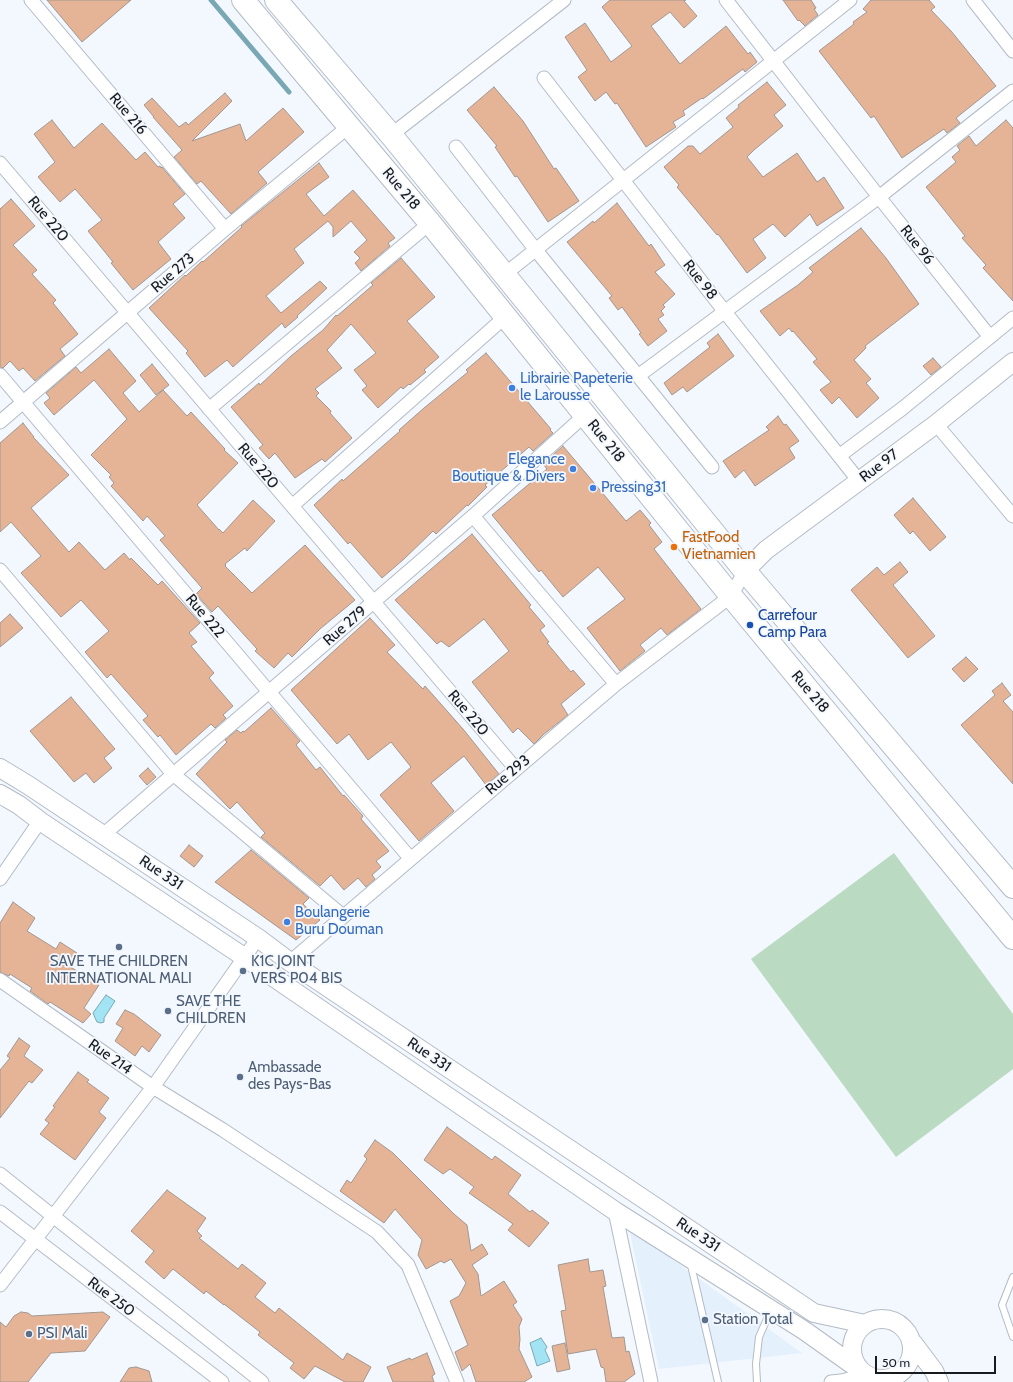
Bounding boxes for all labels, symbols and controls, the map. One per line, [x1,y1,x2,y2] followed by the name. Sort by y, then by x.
[105,89,151,139] street label: Rue 216
[378,164,424,214] street label: Rue 218
[24,193,72,245] street label: Rue 220
[896,222,938,268] street label: Rue 96
[148,249,198,297] street label: Rue 273
[679,257,721,303] street label: Rue 98
[520,370,633,405] place label: Librairie Papeterie le Larousse
[507,383,517,393] marker: Librairie Papeterie le Larousse
[583,416,629,466] street label: Rue 218
[234,440,282,492] street label: Rue 220
[856,446,902,486] street label: Rue 97
[452,451,565,486] place label: Elegance Boutique & Divers
[568,464,578,474] marker: Elegance Boutique & Divers
[601,479,666,497] place label: Pressing31
[588,483,598,493] marker: Pressing31
[682,529,756,564] place label: FastFood Vietnamien
[669,542,679,552] marker: FastFood Vietnamien
[182,591,228,641] street label: Rue 222
[320,602,370,650] street label: Rue 279
[758,607,827,642] place label: Carrefour Camp Para
[745,620,755,630] marker: Carrefour Camp Para
[787,667,833,717] street label: Rue 218
[444,687,492,739] street label: Rue 220
[482,751,534,799] street label: Rue 293
[136,852,186,894] street label: Rue 331
[295,904,383,939] place label: Boulangerie Buru Douman
[282,917,292,927] marker: Boulangerie Buru Douman
[114,942,124,952] marker: SAVE THE CHILDREN INTERNATIONAL MALI
[46,953,192,988] place label: SAVE THE CHILDREN INTERNATIONAL MALI
[251,953,342,988] place label: K1C JOINT VERS P04 BIS
[238,966,248,976] marker: K1C JOINT VERS P04 BIS
[176,993,246,1028] place label: SAVE THE CHILDREN
[163,1006,173,1016] marker: SAVE THE CHILDREN
[404,1034,454,1076] street label: Rue 331
[85,1036,135,1078] street label: Rue 214
[248,1059,331,1094] place label: Ambassade des Pays-Bas
[235,1072,245,1082] marker: Ambassade des Pays-Bas
[673,1214,723,1256] street label: Rue 331
[84,1273,138,1321] street label: Rue 250
[713,1311,793,1329] place label: Station Total
[700,1315,710,1325] marker: Station Total
[37,1325,88,1343] place label: PSI Mali
[24,1329,34,1339] marker: PSI Mali
[877,1348,998,1374] scale bar
[882,1355,910,1370] text: 50 m

